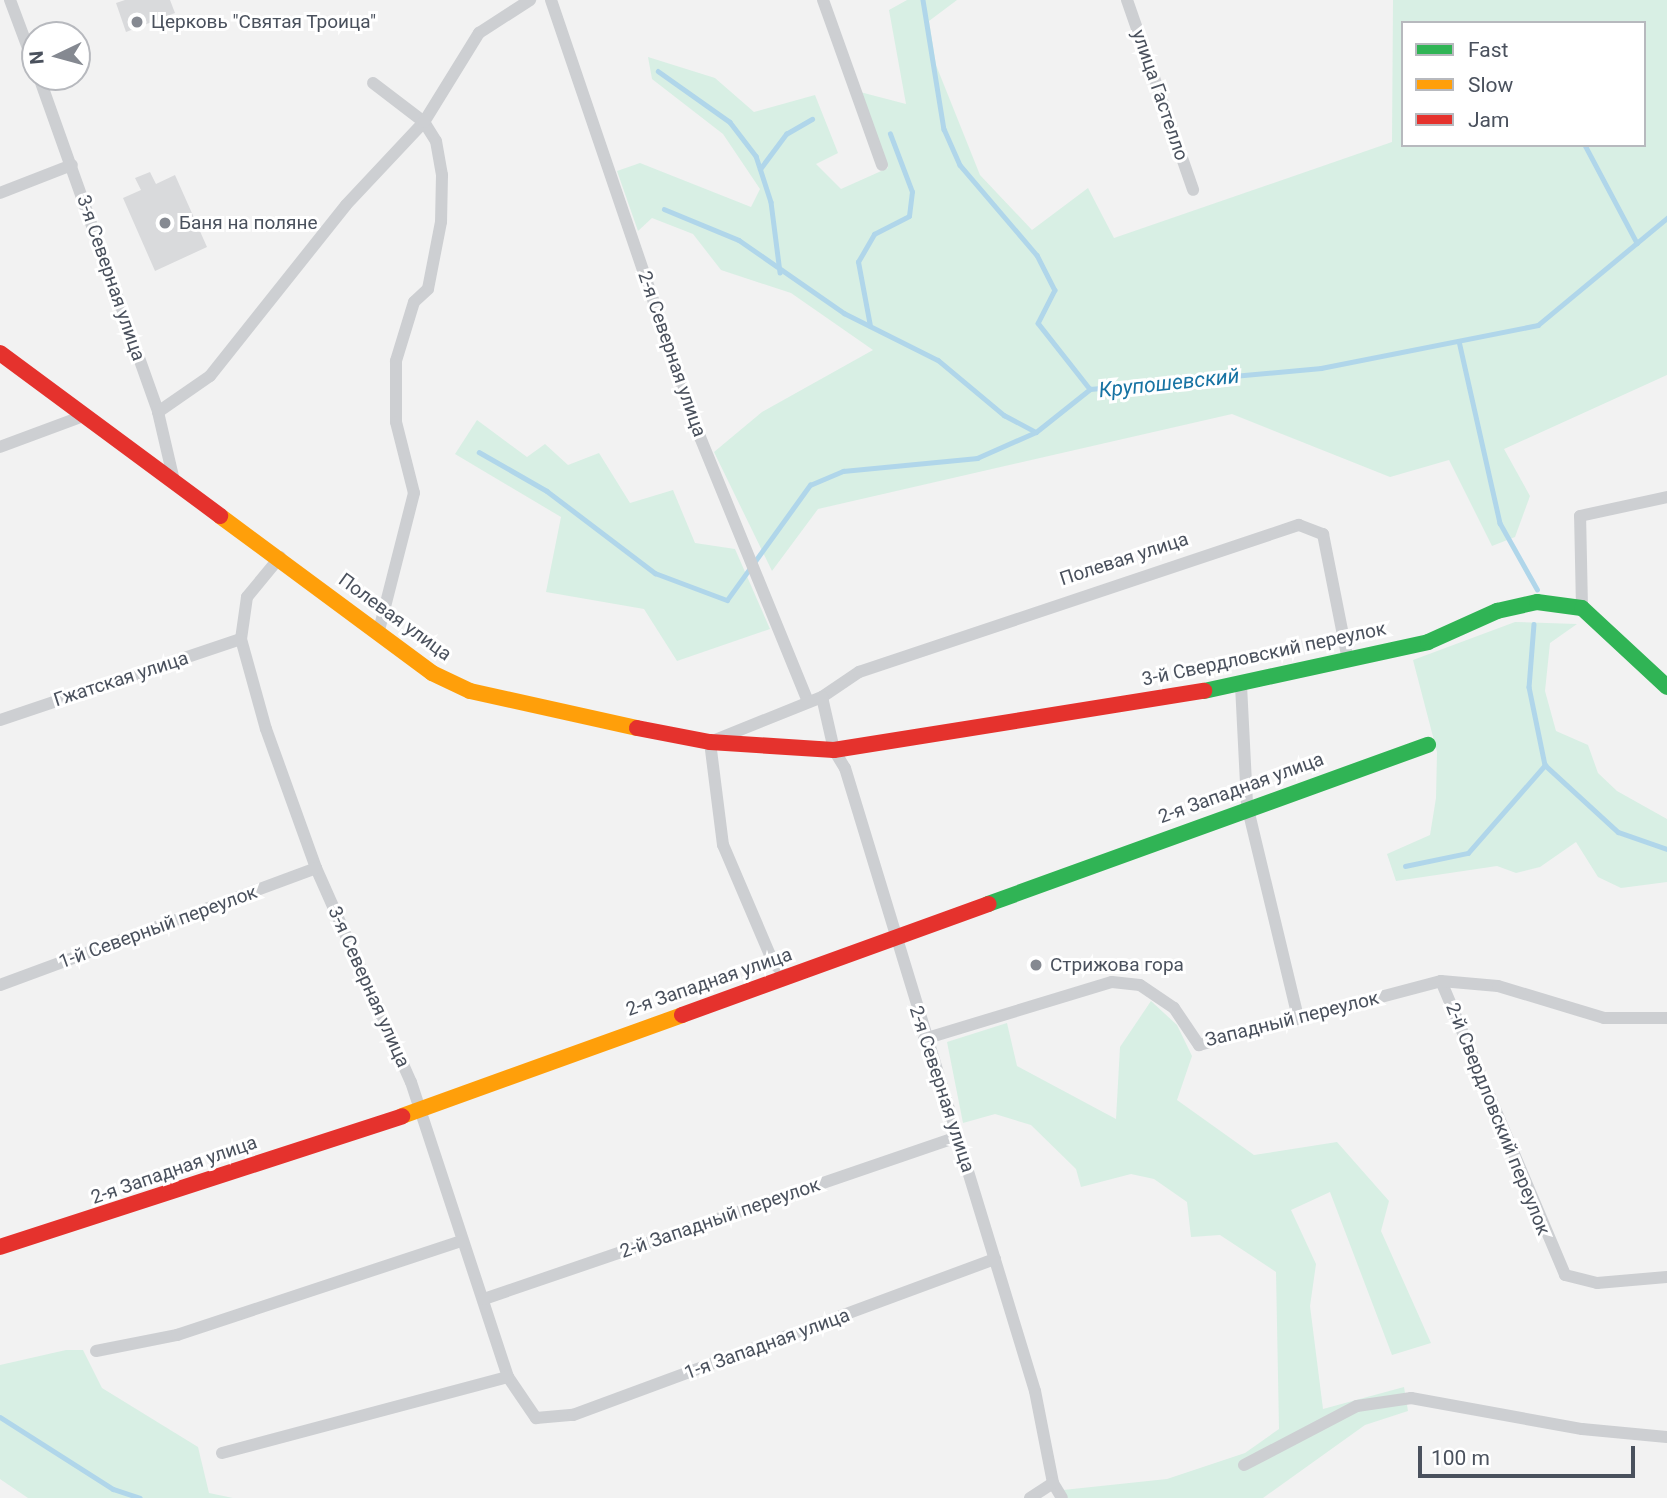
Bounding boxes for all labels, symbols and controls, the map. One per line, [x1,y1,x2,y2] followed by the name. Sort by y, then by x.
[151,11,377,33] place label: Церковь "Святая Троица"
[129,14,145,30] marker: Церковь "Святая Троица"
[21,21,91,91] north arrow
[1401,21,1646,147] legend
[1127,27,1193,163] street label: улица Гастелло
[1468,38,1508,62] text: Fast
[25,50,49,65] text: N
[1468,73,1513,97] text: Slow
[1468,108,1509,132] text: Jam
[72,192,150,364] street label: 3-я Северная улица
[179,212,318,234] place label: Баня на поляне
[157,215,173,231] marker: Баня на поляне
[633,268,711,440] street label: 2-я Северная улица
[1097,363,1241,403] water label: Крупошевский
[1057,527,1191,591] street label: Полевая улица
[334,568,456,666] street label: Полевая улица
[1140,617,1388,691] street label: 3-й Свердловский переулок
[51,647,191,711] street label: Гжатская улица
[1155,748,1327,828] street label: 2-я Западная улица
[56,880,260,974] street label: 1-й Северный переулок
[323,903,415,1071] street label: 3-я Северная улица
[623,943,795,1021] street label: 2-я Западная улица
[1050,954,1184,976] place label: Стрижова гора
[1028,957,1044,973] marker: Стрижова гора
[1203,986,1381,1052] street label: Западный переулок
[1441,999,1555,1239] street label: 2-й Свердловский переулок
[904,1003,980,1175] street label: 2-я Северная улица
[88,1131,260,1209] street label: 2-я Западная улица
[617,1173,823,1263] street label: 2-й Западный переулок
[681,1304,853,1384] street label: 1-я Западная улица
[1422,1432,1639,1476] scale bar
[1431,1446,1490,1470] text: 100 m

